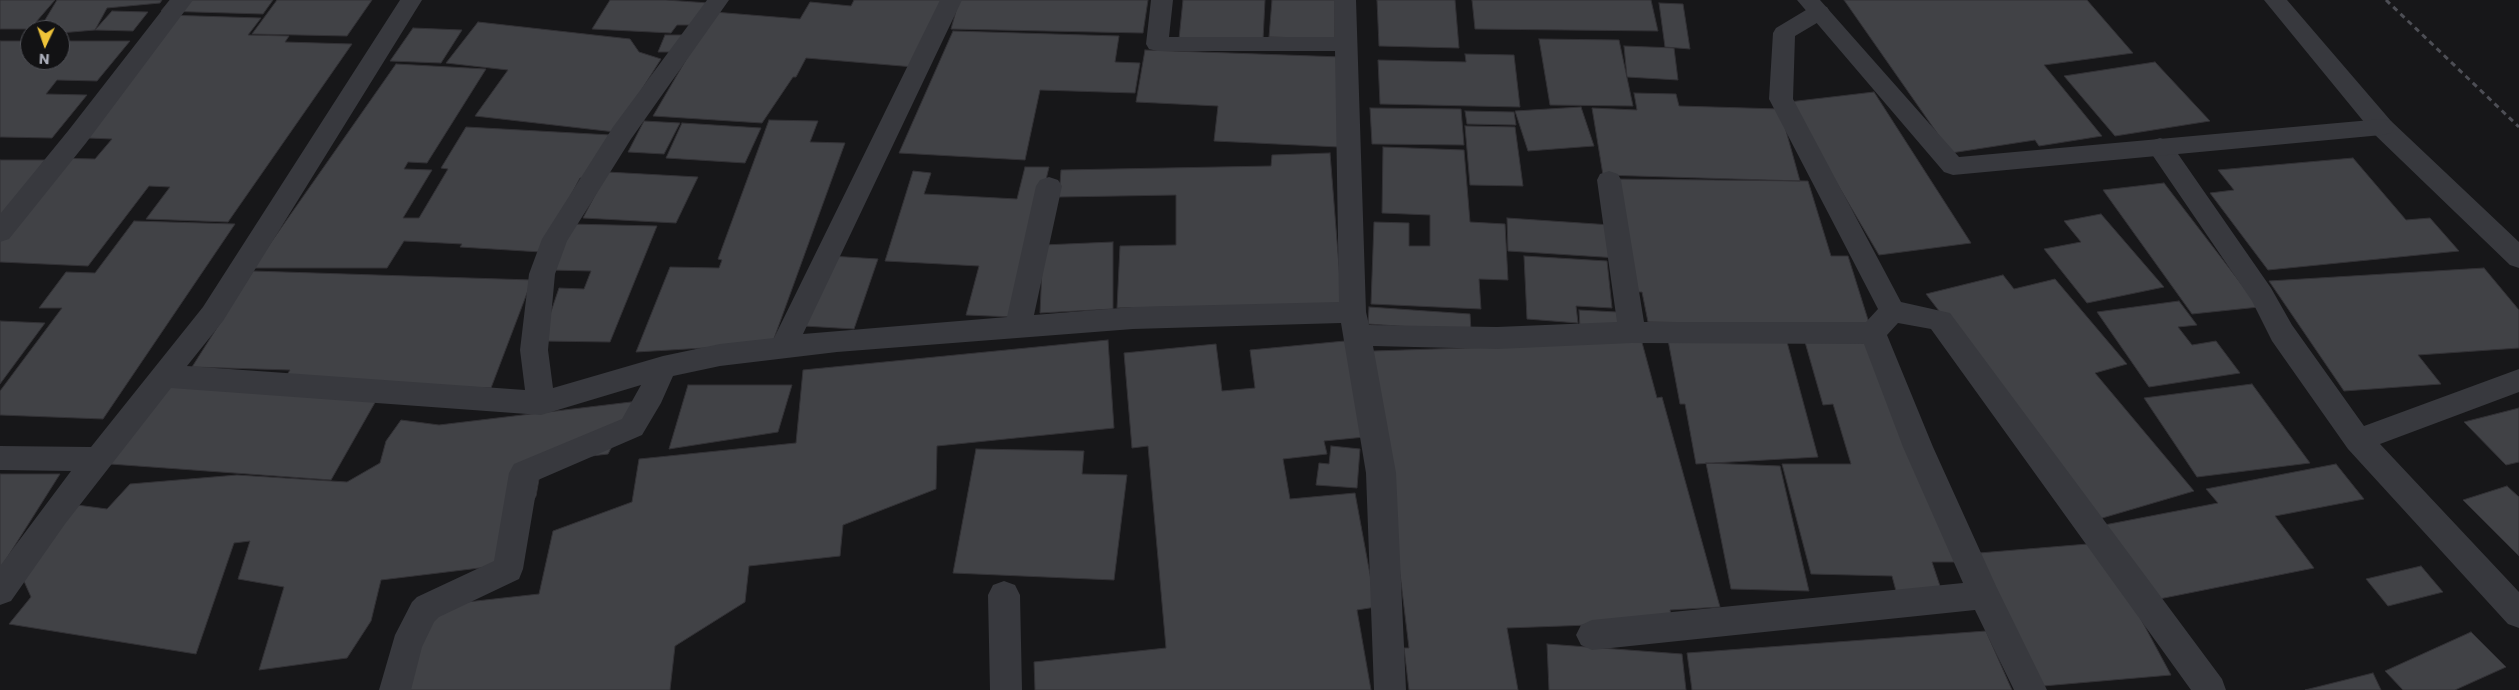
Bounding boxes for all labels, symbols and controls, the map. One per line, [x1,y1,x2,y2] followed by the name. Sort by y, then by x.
[20,20,70,70] north arrow
[38,49,50,69] text: N

